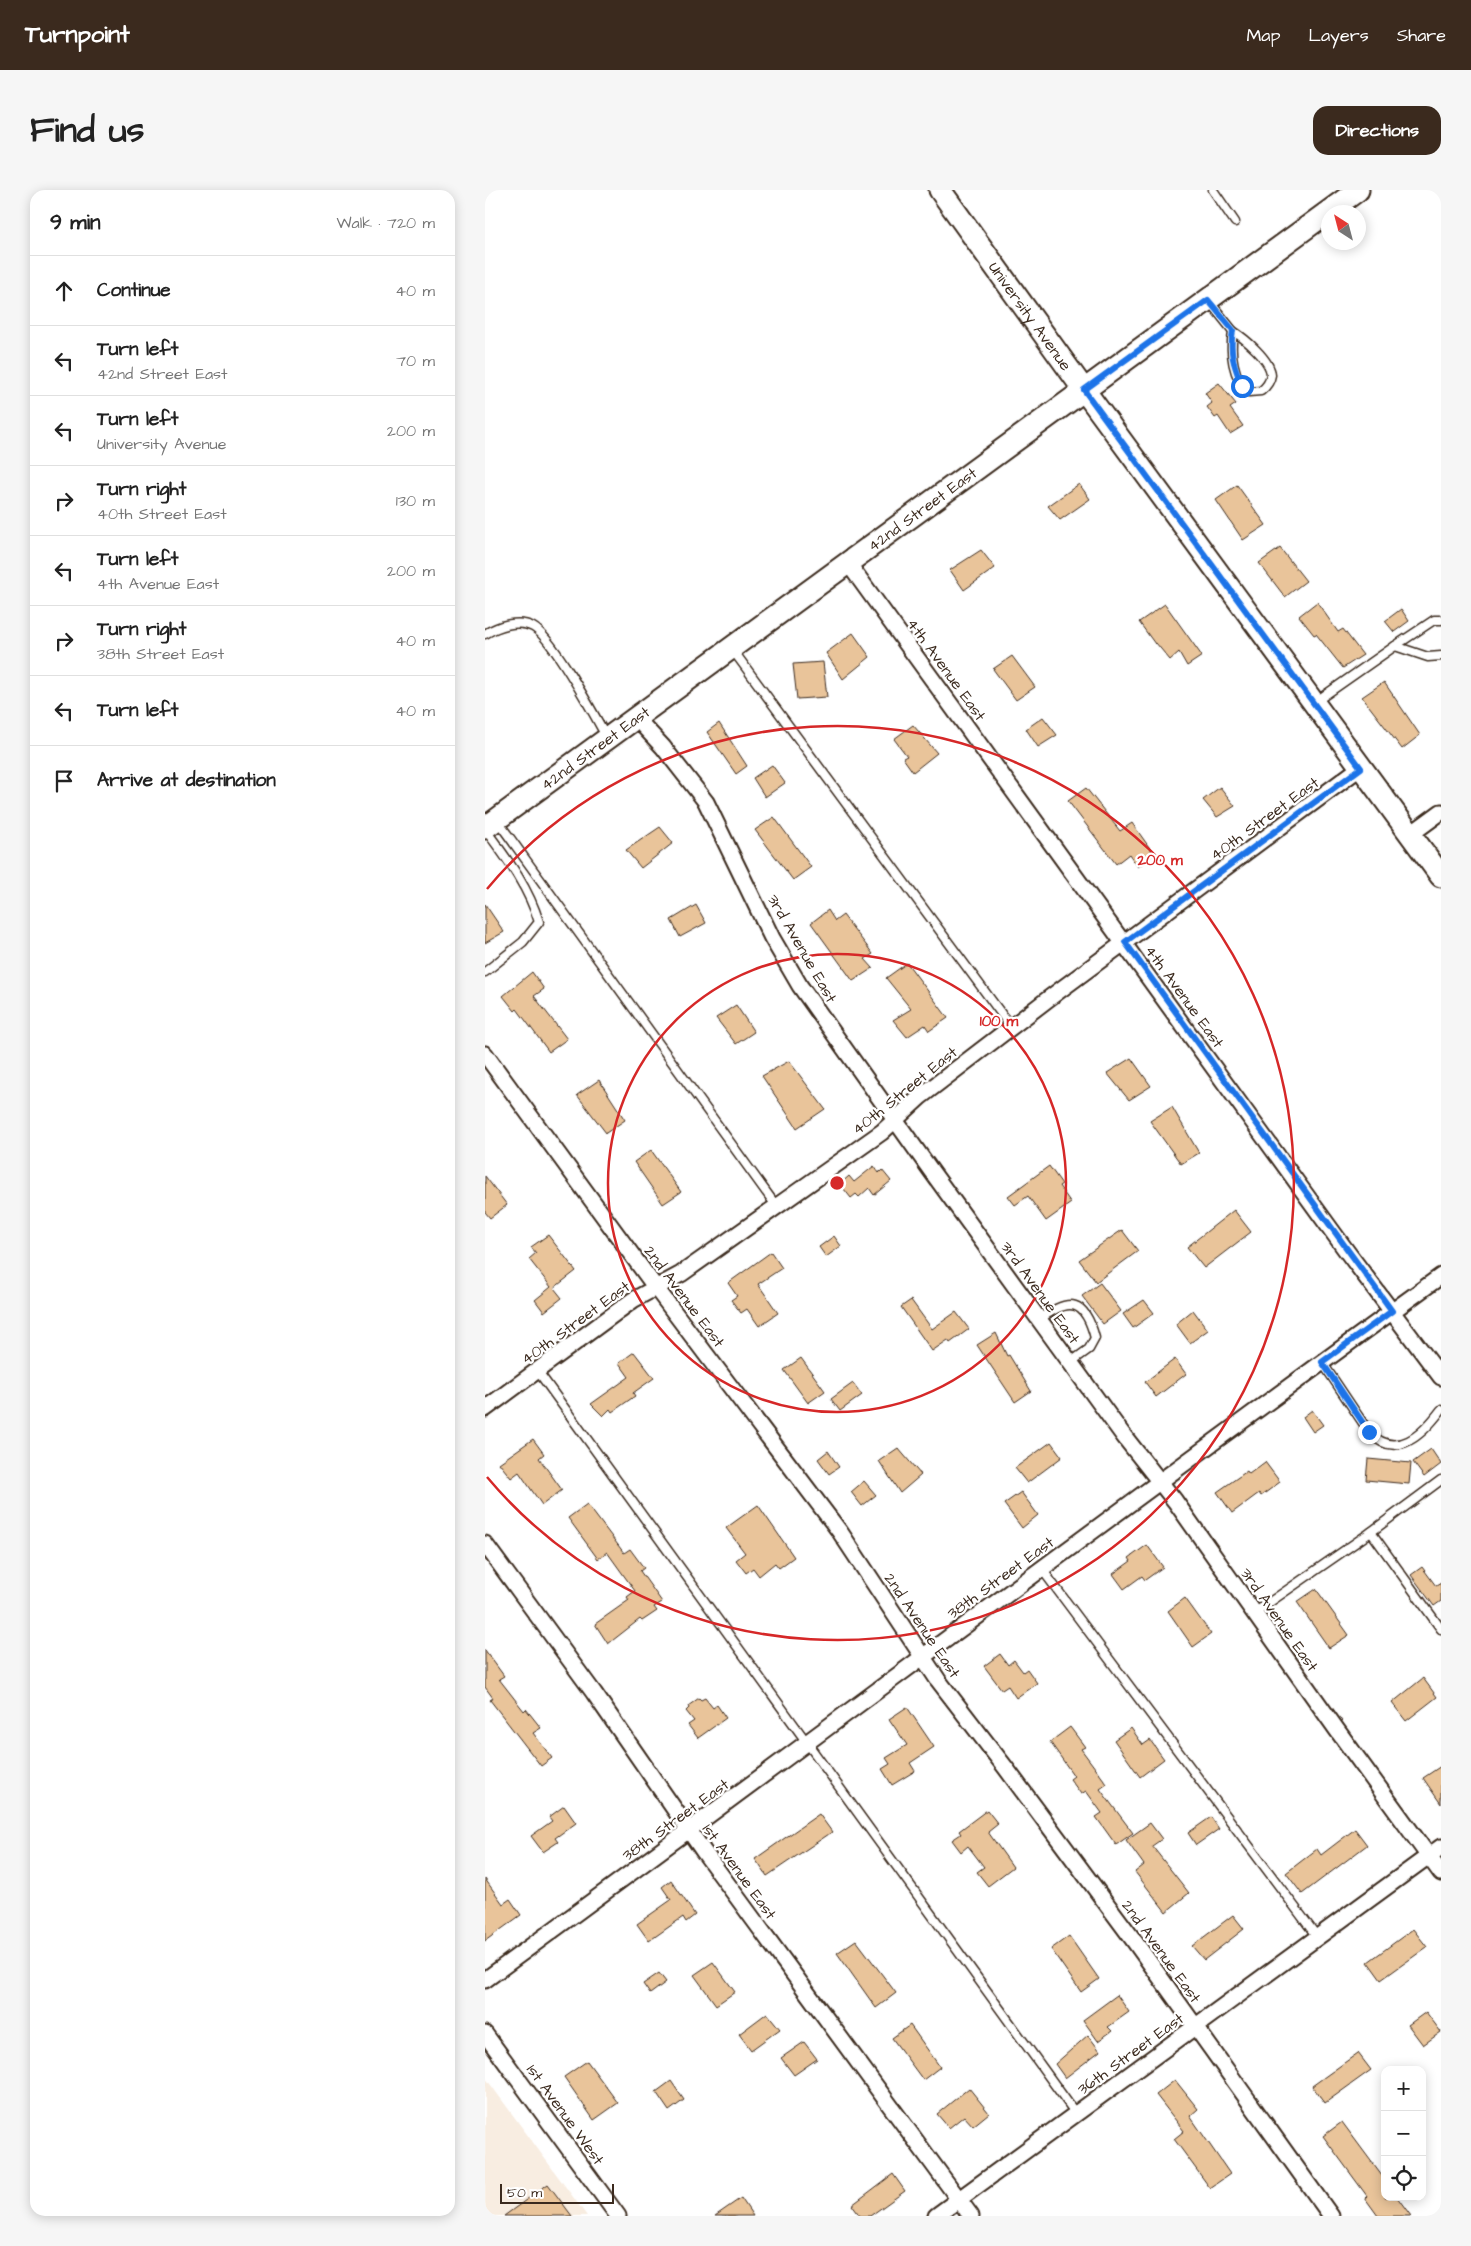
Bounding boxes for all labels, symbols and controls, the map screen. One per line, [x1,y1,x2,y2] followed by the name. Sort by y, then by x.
[25,18,130,52] text: Turnpoint
[1246,23,1280,48] text: Map
[1308,23,1369,48] text: Layers
[1397,23,1446,48] text: Share
[30,106,144,155] text: Find us
[1313,106,1441,155] button: Directions
[1321,205,1366,250] north arrow
[50,208,100,237] text: 9 min
[336,212,435,234] text: Walk · 720 m
[983,257,1077,376] street label: University Avenue
[50,277,78,305] icon: ahead
[97,277,171,304] text: Continue
[395,280,435,302] text: 40 m
[97,336,178,363] text: Turn left
[50,347,78,375] icon: left
[396,350,435,372] text: 70 m
[97,363,228,385] text: 42nd Street East
[1231,375,1254,398] route start
[97,406,178,433] text: Turn left
[50,417,78,445] icon: left
[387,420,435,442] text: 200 m
[97,433,226,455] text: University Avenue
[863,462,982,557] street label: 42nd Street East
[97,476,186,503] text: Turn right
[50,487,78,515] icon: right
[396,490,435,512] text: 130 m
[97,503,227,525] text: 40th Street East
[97,546,178,573] text: Turn left
[50,557,78,585] icon: left
[387,560,435,582] text: 200 m
[97,573,219,595] text: 4th Avenue East
[901,614,991,726] street label: 4th Avenue East
[97,616,186,643] text: Turn right
[50,627,78,655] icon: right
[395,630,435,652] text: 40 m
[97,643,224,665] text: 38th Street East
[50,697,78,725] icon: left
[97,697,178,724] text: Turn left
[395,700,435,722] text: 40 m
[536,701,655,796] street label: 42nd Street East
[50,767,78,795] icon: arrive
[97,767,276,794] text: Arrive at destination
[1206,771,1324,866] street label: 40th Street East
[1136,850,1183,871] text: 200 m
[762,890,842,1007] street label: 3rd Avenue East
[1139,941,1229,1053] street label: 4th Avenue East
[980,1011,1019,1032] text: 100 m
[847,1041,962,1140] street label: 40th Street East
[828,1174,846,1192] centre of rings
[995,1237,1085,1349] street label: 3rd Avenue East
[639,1241,730,1352] street label: 2nd Avenue East
[517,1275,635,1370] street label: 40th Street East
[1358,1421,1381,1444] route end
[943,1531,1059,1624] street label: 38th Street East
[1235,1563,1324,1676] street label: 3rd Avenue East
[879,1569,966,1683] street label: 2nd Avenue East
[618,1773,734,1866] street label: 38th Street East
[697,1819,782,1924] street label: 1st Avenue East
[1116,1896,1206,2008] street label: 2nd Avenue East
[1073,2007,1189,2100] street label: 36th Street East
[521,2060,610,2170] street label: 1st Avenue West
[1381,2066,1426,2201] map controls
[1381,2066,1426,2111] button: +
[1381,2111,1426,2156] button: −
[1381,2156,1426,2201] button: locate
[500,2181,614,2204] scale bar
[507,2183,542,2203] text: 50 m

